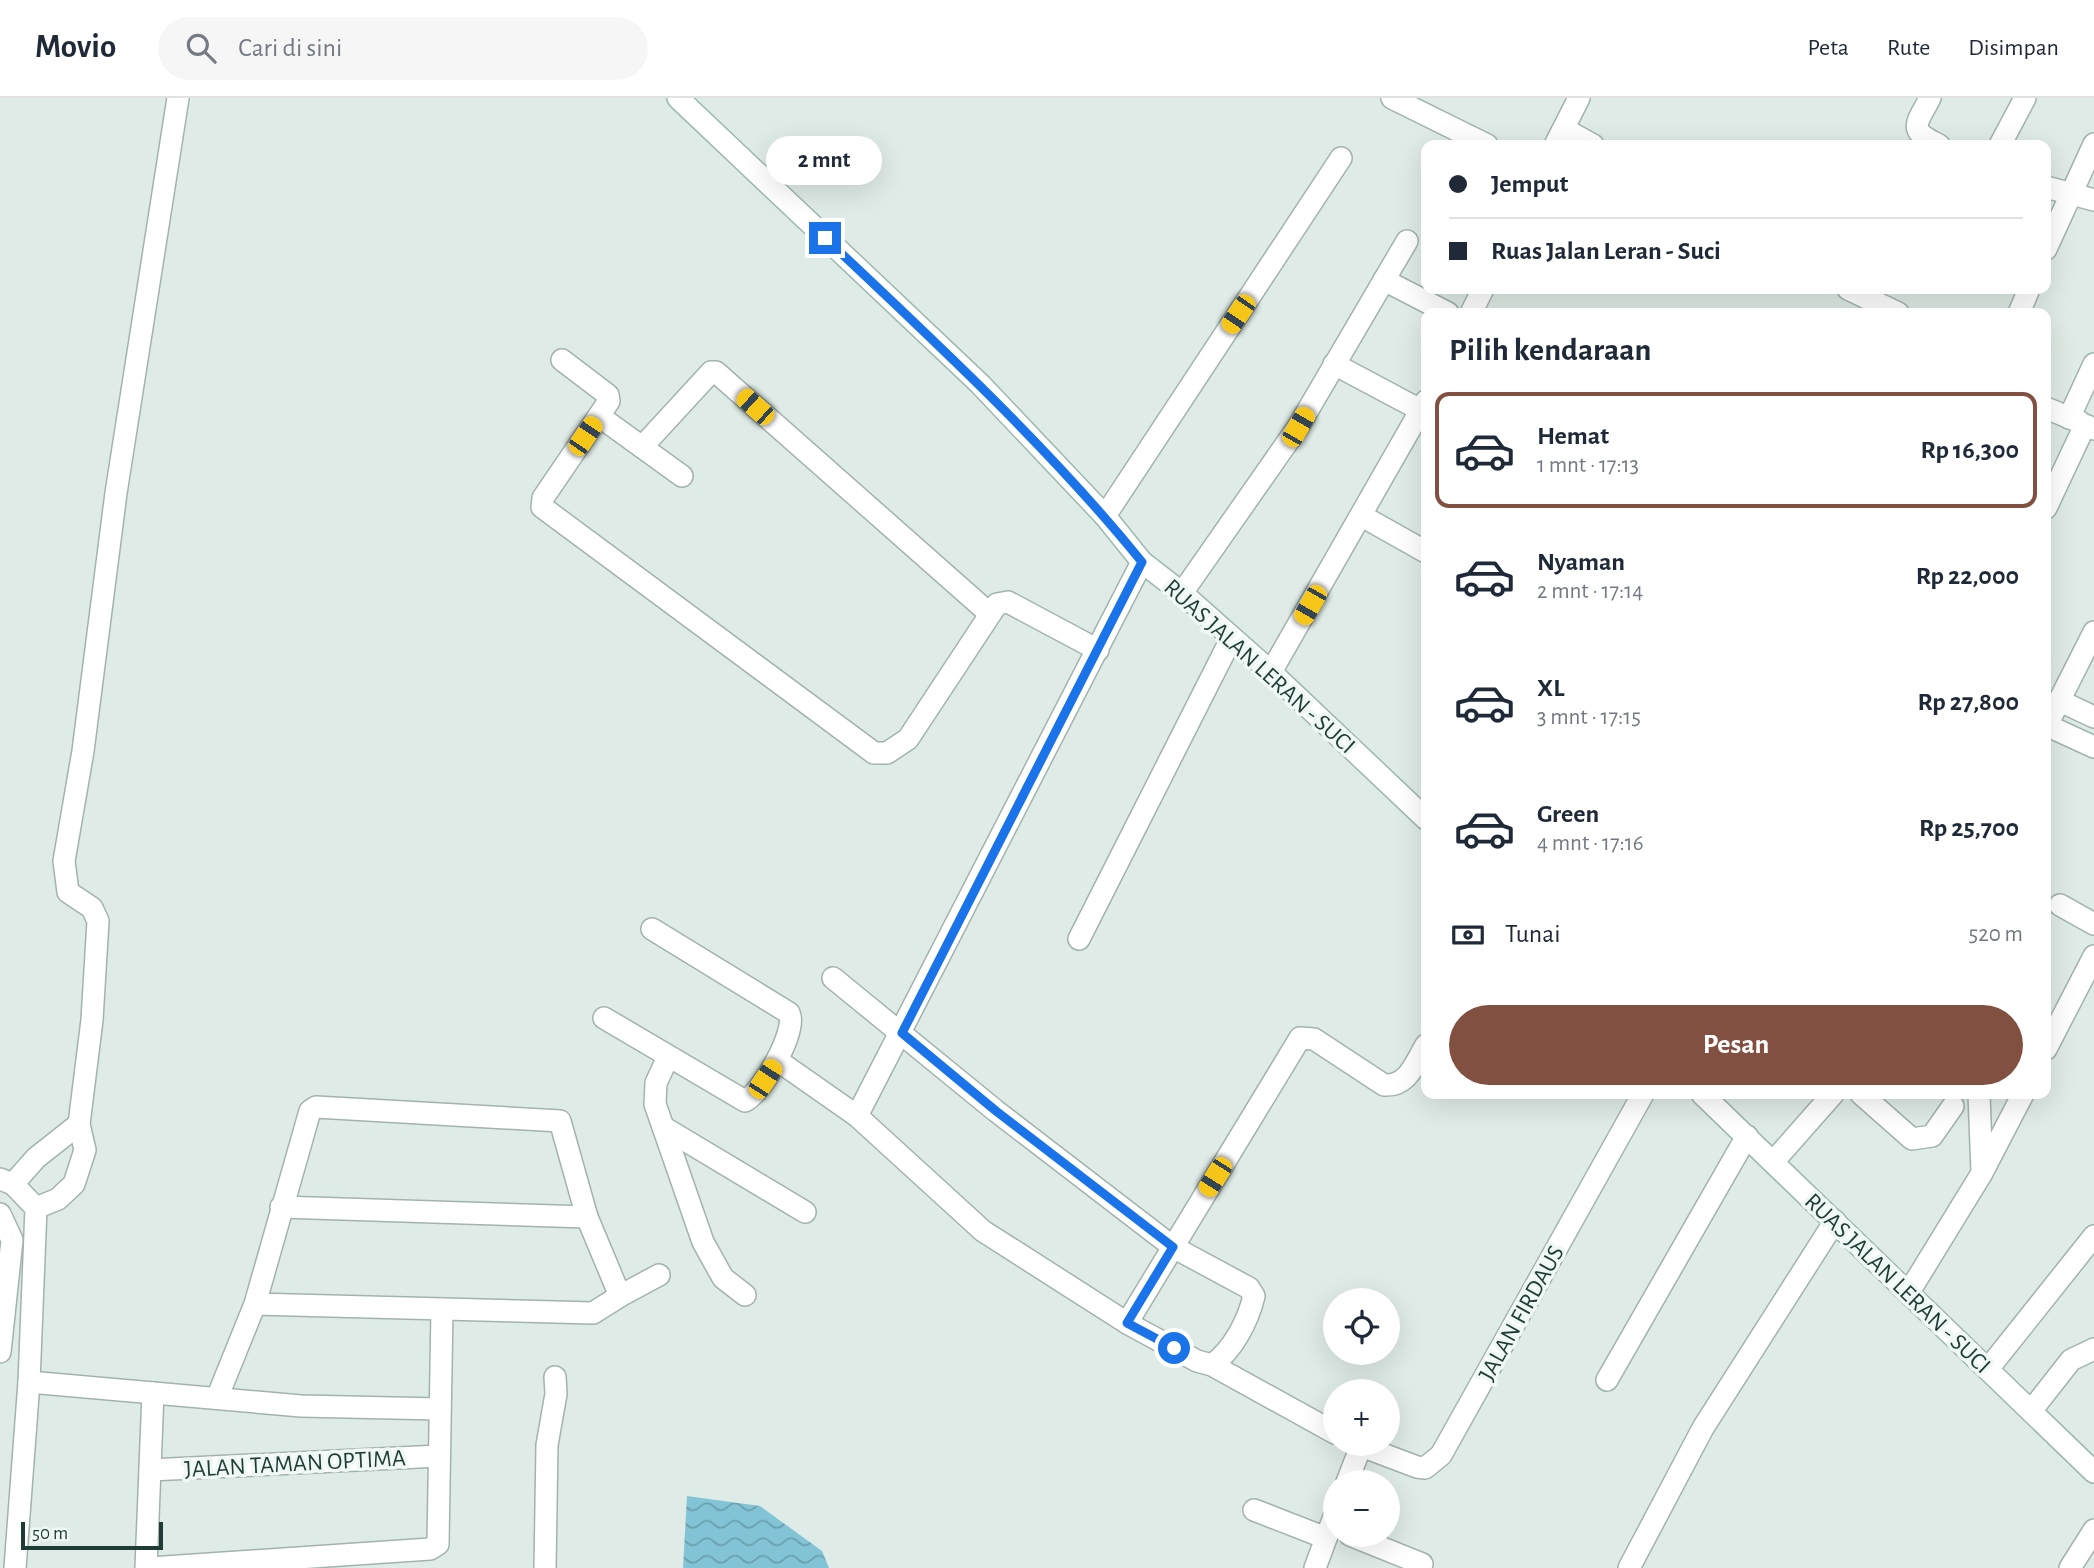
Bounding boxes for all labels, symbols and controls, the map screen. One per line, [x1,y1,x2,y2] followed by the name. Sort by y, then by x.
[158,17,648,80] search box
[182,29,220,67] icon: search
[35,31,116,64] text: Movio
[238,35,342,61] text: Cari di sini
[1808,36,1849,60] text: Peta
[1887,36,1930,60] text: Rute
[1968,36,2059,60] text: Disimpan
[767,136,883,186] callout: 2 mnt
[798,149,850,172] text: 2 mnt
[1491,171,1568,197] text: Jemput
[809,222,841,254] route end
[1491,238,1721,264] text: Ruas Jalan Leran - Suci
[1218,291,1259,337] car
[1449,334,1651,366] text: Pilih kendaraan
[733,385,778,429] car
[1279,404,1318,450] car
[565,413,606,459] car
[1453,419,1516,482] icon: car
[1537,423,1609,449] text: Hemat
[1921,437,2019,463] text: Rp 16,300
[1537,454,1639,477] text: 1 mnt · 17:13
[1453,545,1516,608] icon: car
[1537,549,1625,575] text: Nyaman
[1916,563,2019,589] text: Rp 22,000
[1159,575,1359,759] street label: RUAS JALAN LERAN - SUCI
[1537,580,1643,603] text: 2 mnt · 17:14
[1291,582,1330,628] car
[1453,671,1516,734] icon: car
[1537,675,1564,701] text: XL
[1917,689,2019,715] text: Rp 27,800
[1537,706,1641,729] text: 3 mnt · 17:15
[1453,797,1516,860] icon: car
[1537,801,1599,827] text: Green
[1919,815,2019,841] text: Rp 25,700
[1537,832,1644,855] text: 4 mnt · 17:16
[1449,916,1487,954] icon: cash
[1505,921,1561,947] text: Tunai
[1969,923,2023,946] text: 520 m
[1449,1005,2023,1085] button: Pesan
[745,1056,786,1102] car
[1195,1154,1236,1200] car
[1800,1189,1995,1378] street label: RUAS JALAN LERAN - SUCI
[1475,1242,1569,1385] street label: JALAN FIRDAUS
[1323,1288,1400,1547] map controls
[1323,1288,1400,1365] button: locate
[1158,1332,1190,1364] route start
[1323,1379,1400,1456] button: +
[184,1446,406,1482] street label: JALAN TAMAN OPTIMA
[1323,1470,1400,1547] button: −
[21,1519,163,1551] scale bar
[32,1524,68,1543] text: 50 m

